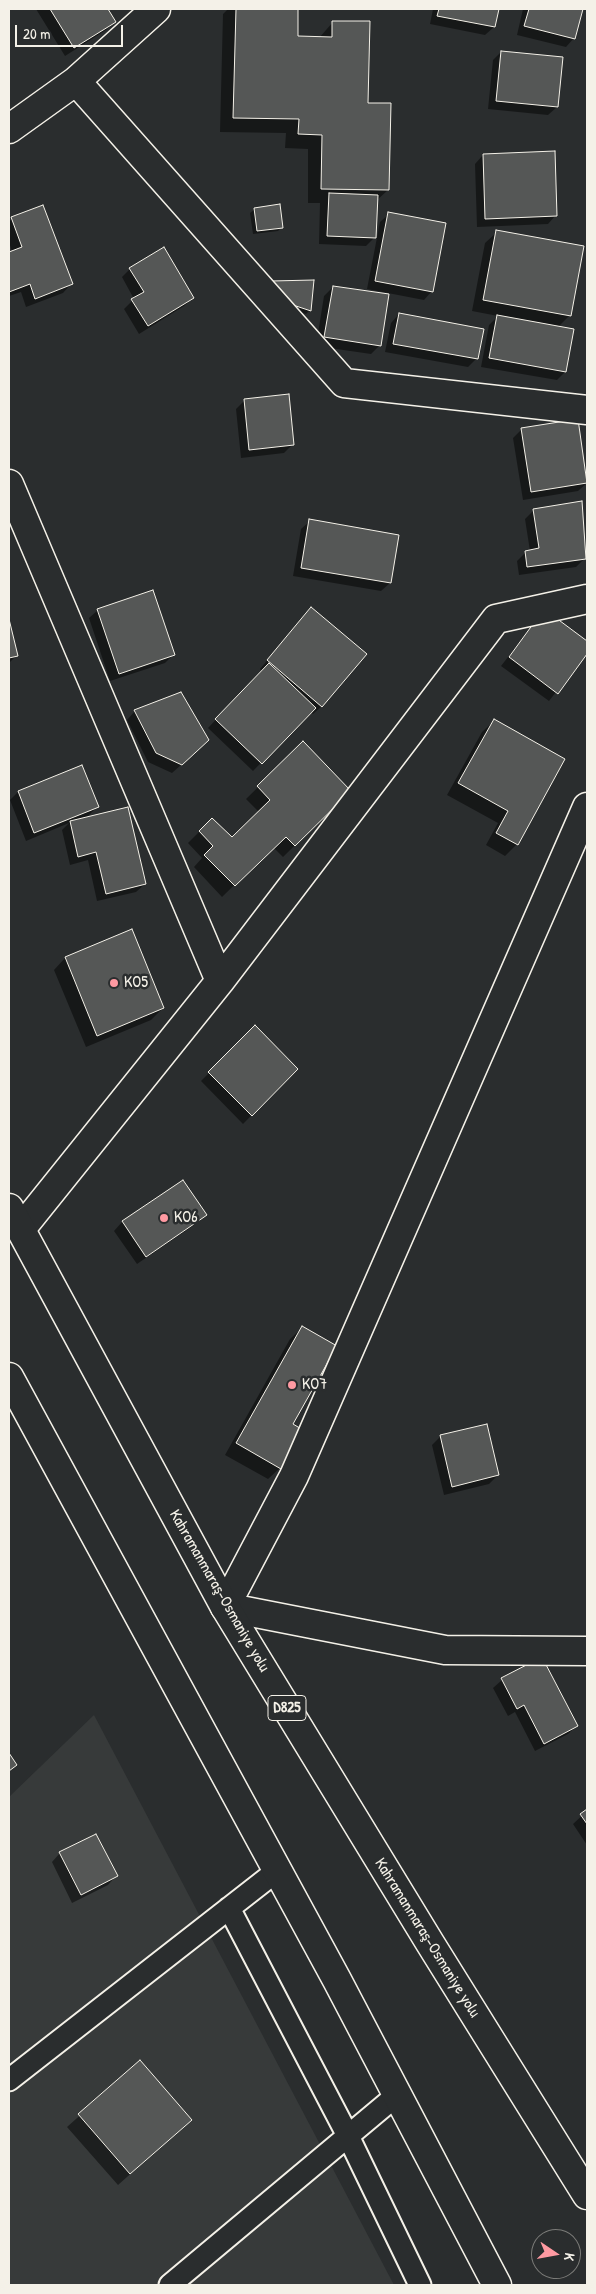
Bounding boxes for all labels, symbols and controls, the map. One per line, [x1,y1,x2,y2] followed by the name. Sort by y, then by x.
[18,15,125,47] scale bar
[23,23,50,44] text: 20 m
[124,973,148,993] place label: KO5
[108,977,120,989] marker: KO5
[174,1208,198,1228] place label: KO6
[158,1212,170,1224] marker: KO6
[302,1375,327,1395] place label: KO7
[286,1379,298,1391] marker: KO7
[165,1506,273,1676] street label: Kahramanmaraş-Osmaniye yolu
[268,1696,306,1720] road number: D825
[370,1855,484,2021] street label: Kahramanmaraş-Osmaniye yolu
[531,2229,581,2279] north arrow
[560,2251,580,2263] text: K

